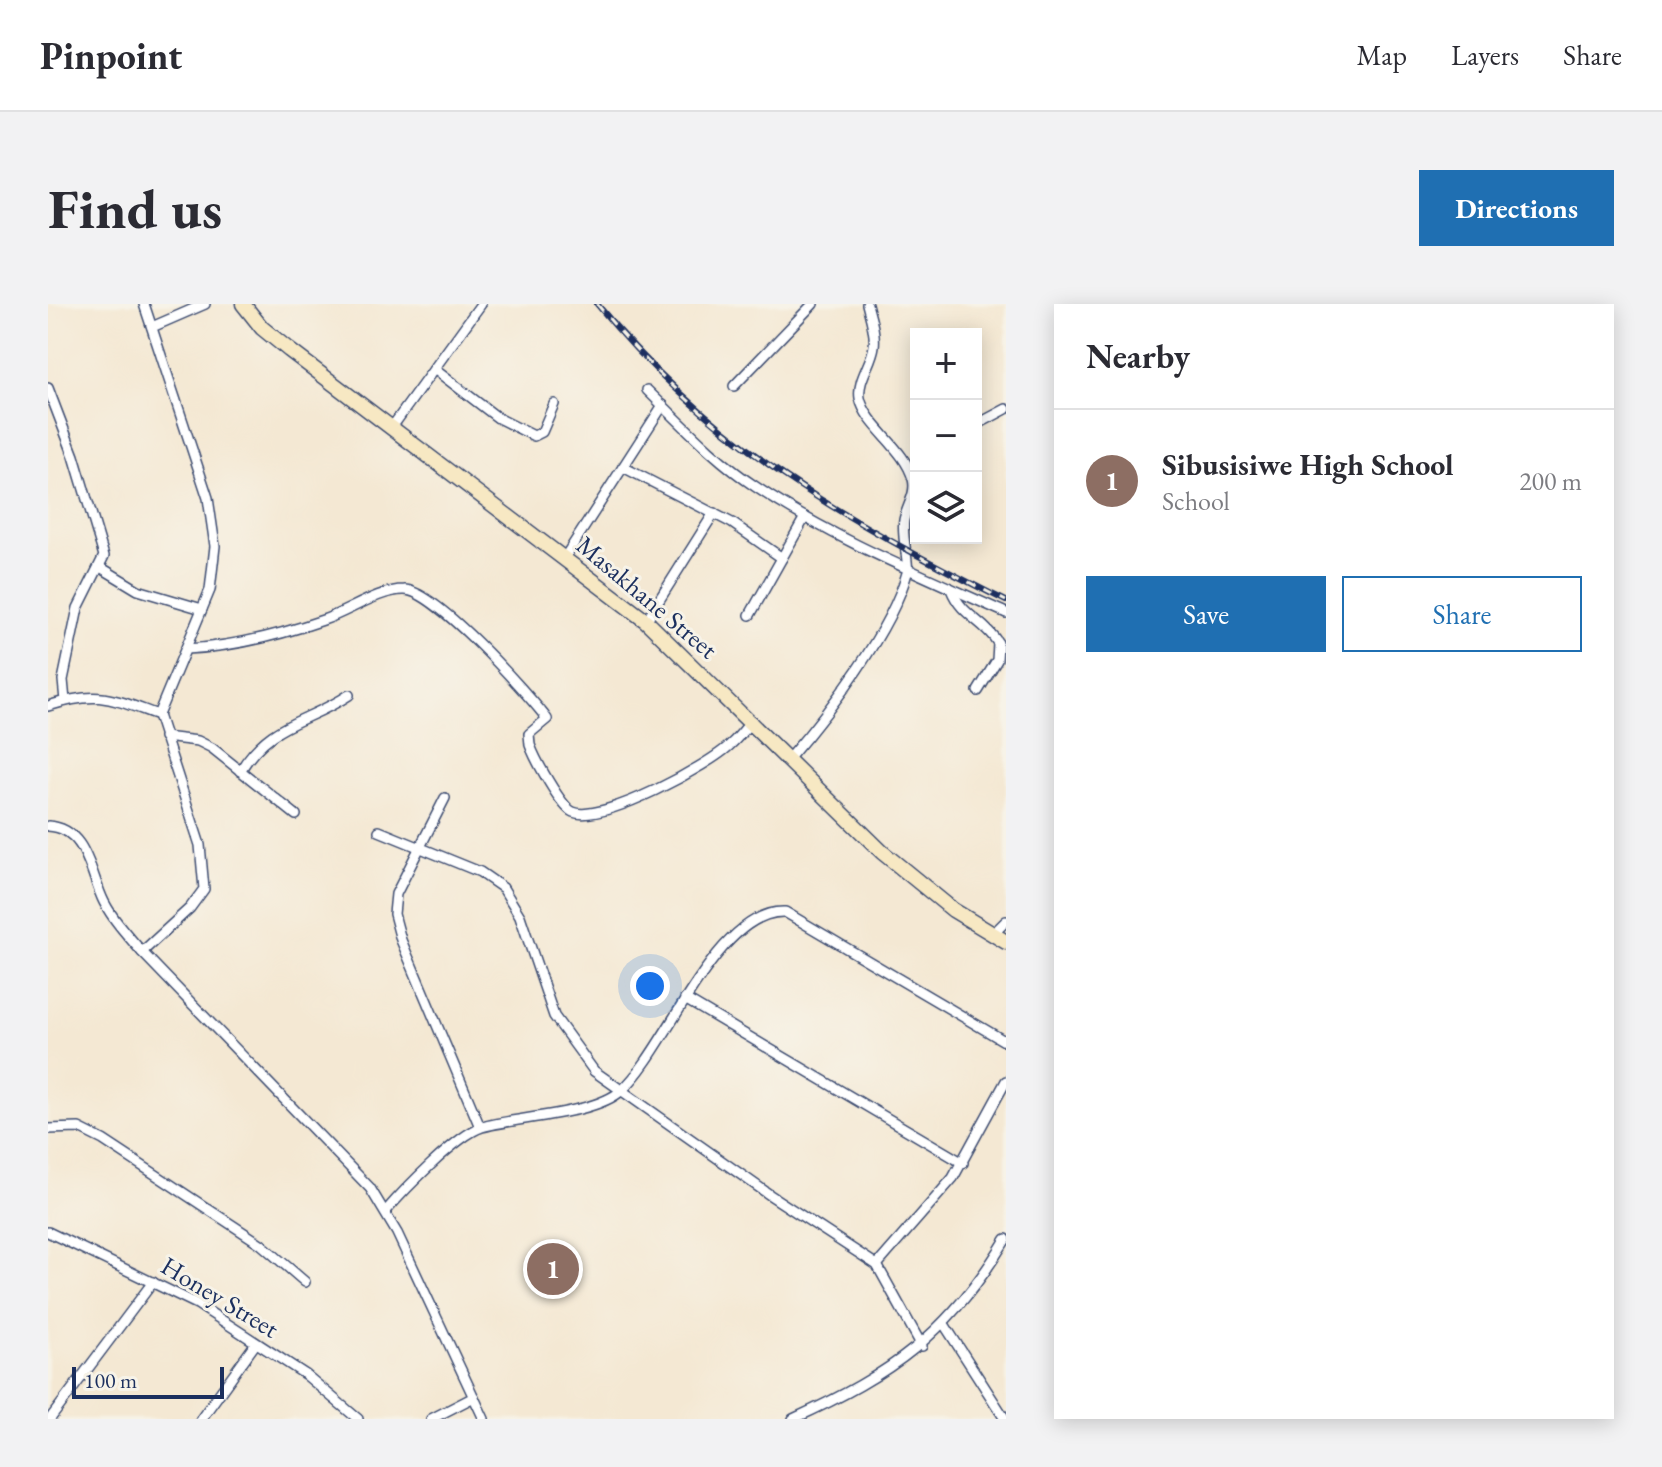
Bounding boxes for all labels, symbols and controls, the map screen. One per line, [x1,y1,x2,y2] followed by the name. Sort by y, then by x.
[40,31,182,80] text: Pinpoint
[1357,37,1407,73] text: Map
[1451,37,1519,73] text: Layers
[1563,37,1622,73] text: Share
[1419,170,1614,246] button: Directions
[48,172,222,245] text: Find us
[910,328,982,544] map controls
[910,328,982,400] button: +
[1086,334,1190,378] text: Nearby
[910,400,982,472] button: −
[1162,445,1454,484] text: Sibusisiwe High School
[1105,464,1119,498] text: 1
[1519,464,1582,498] text: 200 m
[910,472,982,544] button: layers
[1162,484,1230,518] text: School
[569,528,725,666] street label: Masakhane Street
[1086,576,1326,652] button: Save
[1342,576,1582,652] button: Share
[630,966,670,1006] your location
[527,1239,579,1299] pin: 1
[155,1249,285,1345] street label: Honey Street
[72,1363,224,1399] scale bar
[84,1366,137,1395] text: 100 m

